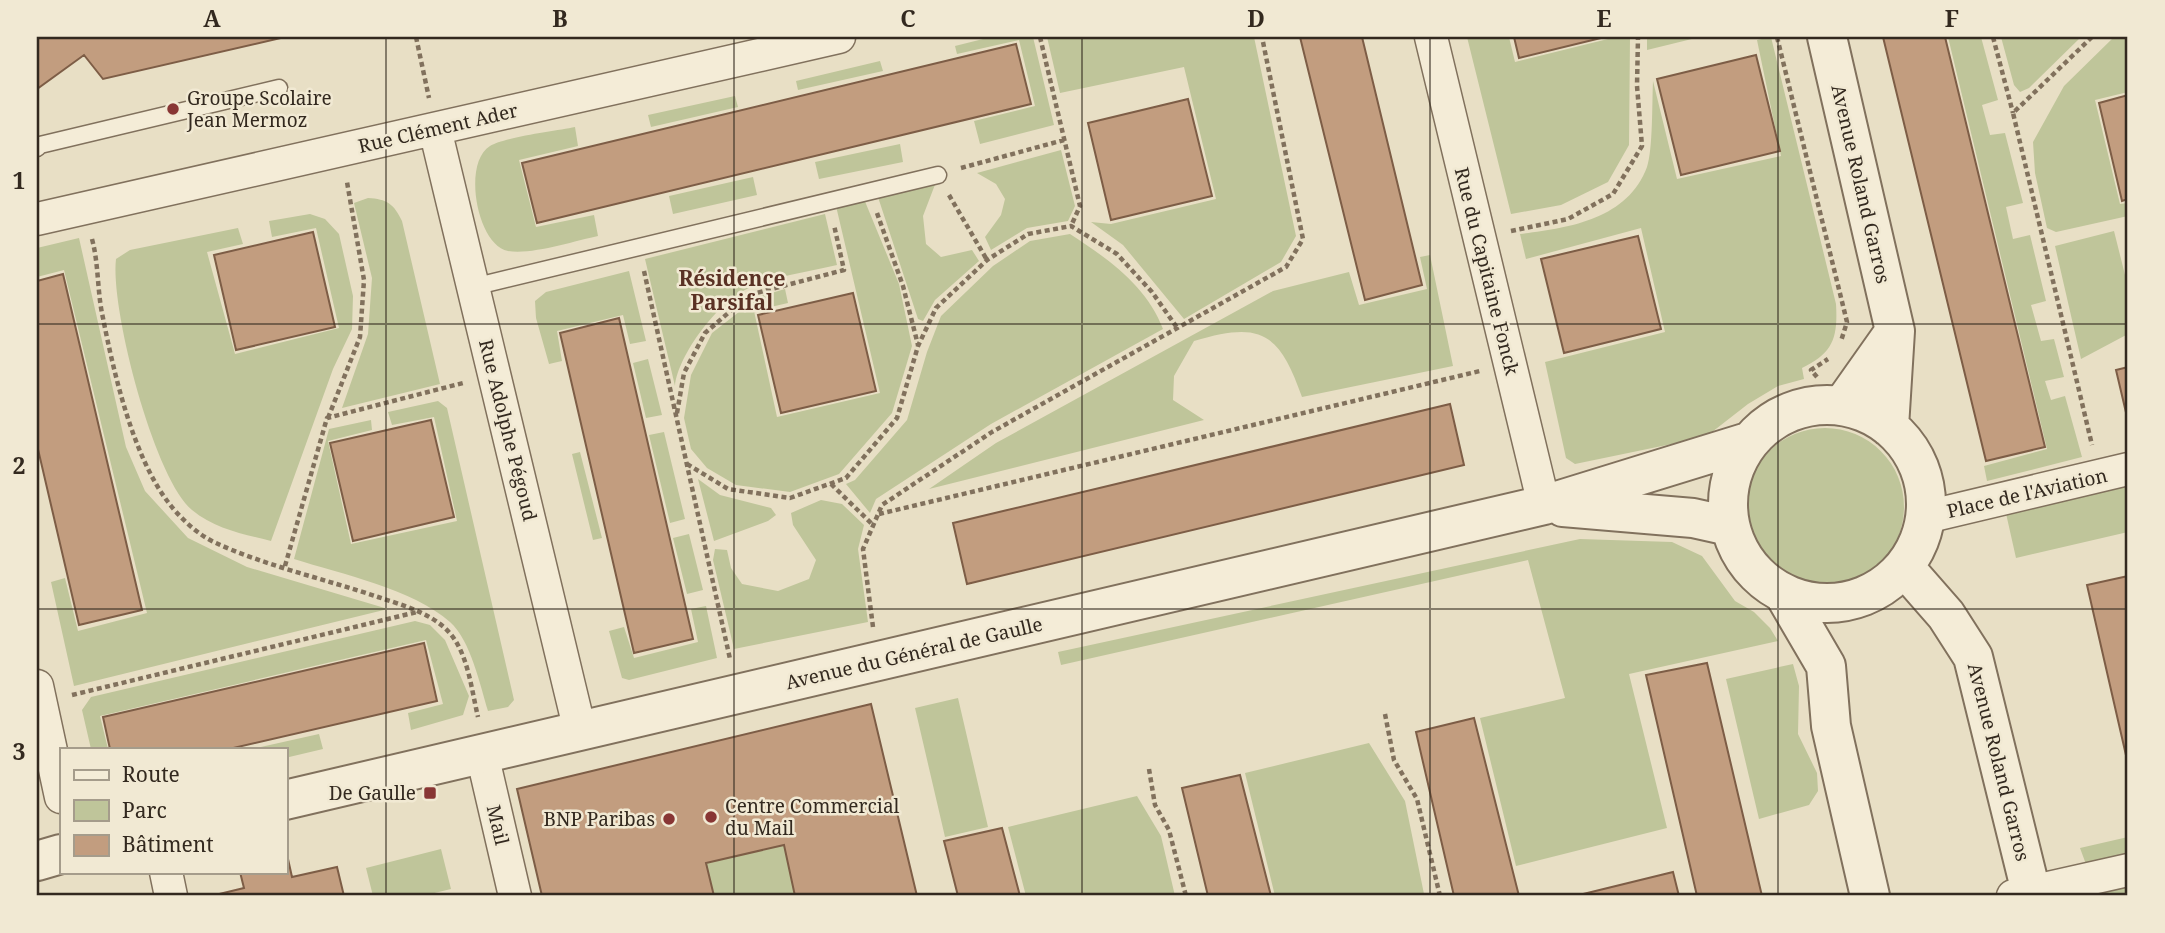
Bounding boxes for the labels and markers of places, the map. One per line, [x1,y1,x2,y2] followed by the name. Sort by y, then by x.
[186,85,332,133] place label: Groupe Scolaire Jean Mermoz
[165,101,181,117] marker: Groupe Scolaire Jean Mermoz
[329,780,416,806] place label: De Gaulle
[422,785,438,801] marker: De Gaulle
[725,793,900,841] place label: Centre Commercial du Mail
[544,806,655,832] place label: BNP Paribas
[703,809,719,825] marker: Centre Commercial du Mail
[661,811,677,827] marker: BNP Paribas

